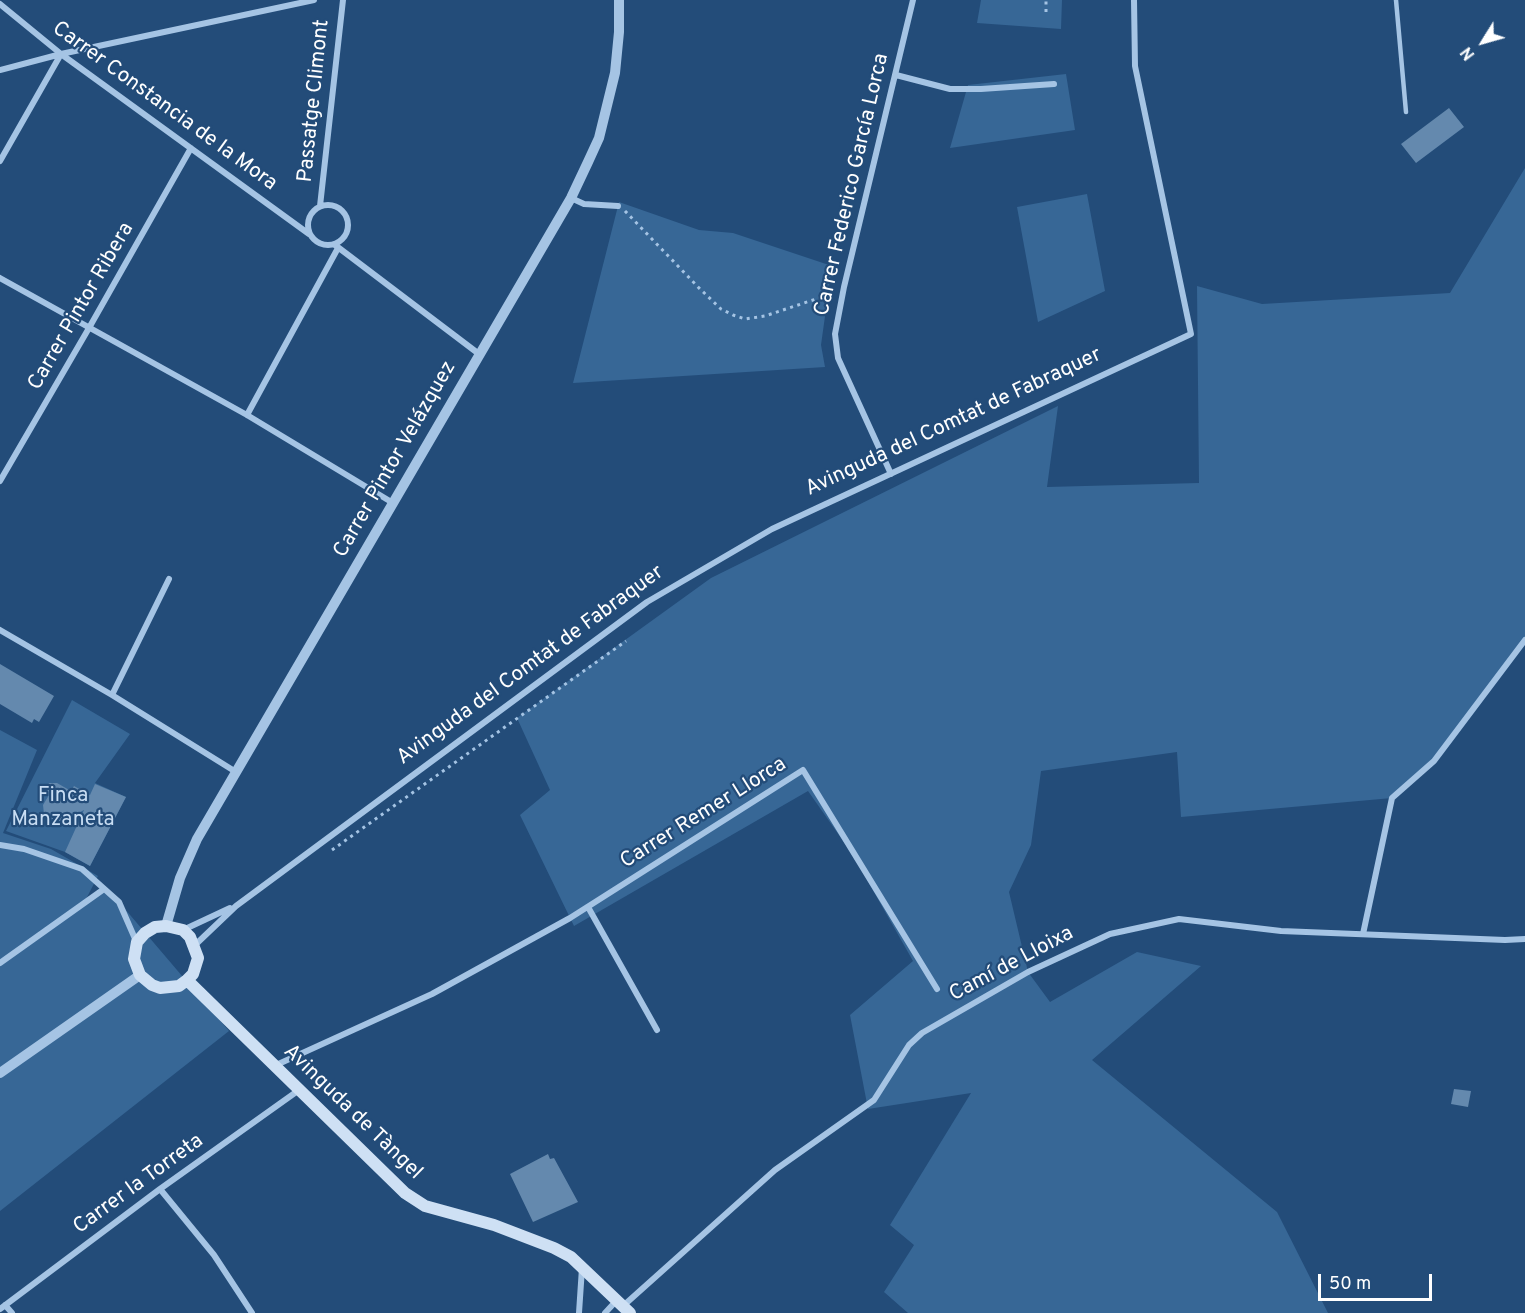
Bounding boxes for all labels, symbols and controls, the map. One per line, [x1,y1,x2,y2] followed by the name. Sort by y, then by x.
[1453,12,1513,72] north arrow
[47,17,281,197] street label: Carrer Constancia de la Mora
[294,18,336,184] street label: Passatge Climont
[1457,42,1480,63] text: N
[811,51,895,319] street label: Carrer Federico García Lorca
[24,219,140,395] street label: Carrer Pintor Ribera
[802,343,1106,503] street label: Avinguda del Comtat de Fabraquer
[329,357,463,563] street label: Carrer Pintor Velázquez
[393,561,669,771] street label: Avinguda del Comtat de Fabraquer
[616,753,792,875] street label: Carrer Remer Llorca
[11,784,115,834] park label: Finca Manzaneta
[946,922,1078,1008] street label: Camí de Lloixa
[277,1040,427,1186] street label: Avinguda de Tàngel
[69,1129,209,1241] street label: Carrer la Torreta
[1321,1262,1435,1300] scale bar
[1329,1273,1371,1296] text: 50 m

